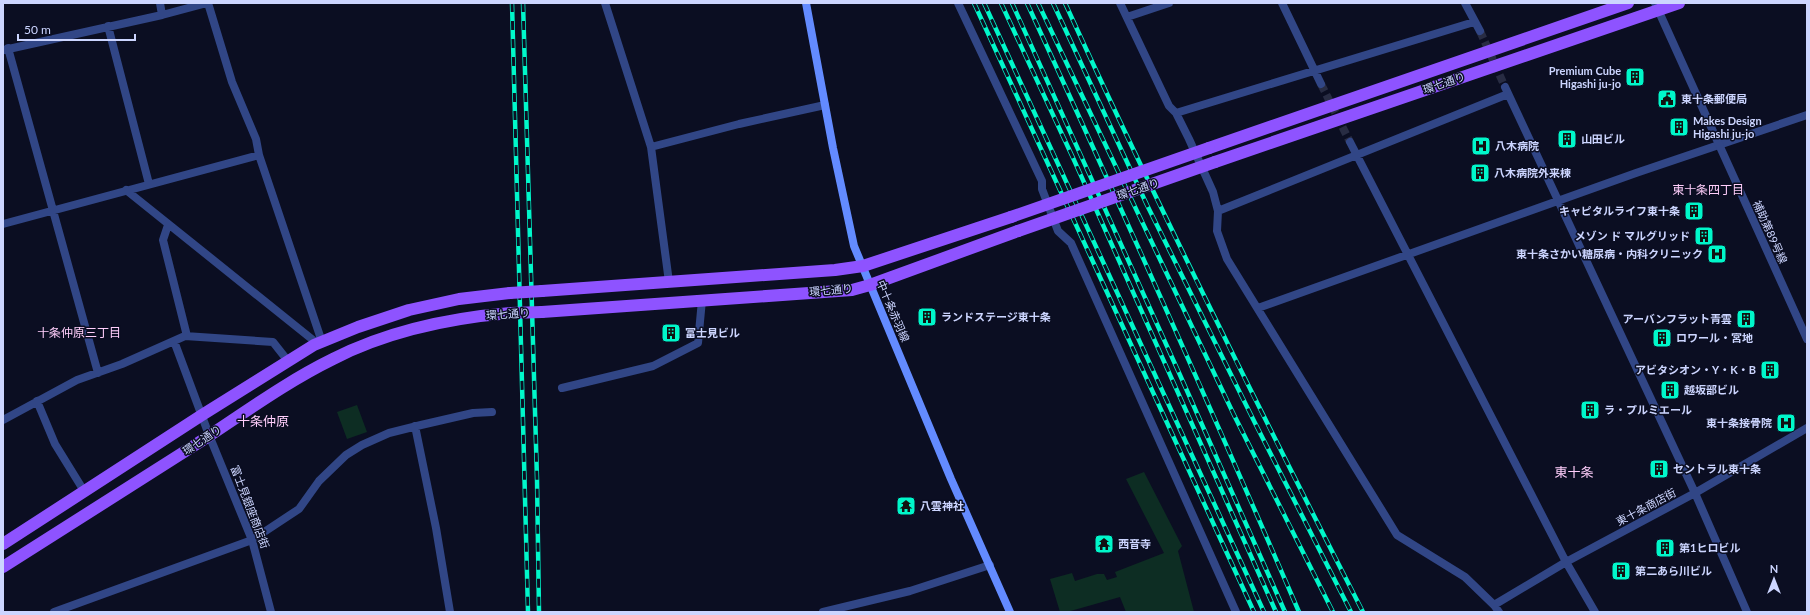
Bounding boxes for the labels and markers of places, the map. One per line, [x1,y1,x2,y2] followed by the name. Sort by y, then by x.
[1549,64,1621,90] place label: Premium Cube Higashi ju-jo
[1624,66,1646,88] building icon: Premium Cube Higashi ju-jo
[1656,88,1678,110] public building icon: 東十条郵便局
[1681,92,1747,105] place label: 東十条郵便局
[1693,114,1762,140] place label: Makes Design Higashi ju-jo
[1668,116,1690,138] building icon: Makes Design Higashi ju-jo
[1556,128,1578,150] building icon: 山田ビル
[1581,132,1625,145] place label: 山田ビル
[1470,135,1492,157] hospital icon: 八木病院
[1495,139,1539,152] place label: 八木病院
[1469,162,1491,184] building icon: 八木病院外来棟
[1494,166,1571,179] place label: 八木病院外来棟
[1683,200,1705,222] building icon: キャピタルライフ東十条
[1559,204,1680,217] place label: キャピタルライフ東十条
[1693,225,1715,247] building icon: メゾン ド マルグリッド
[1575,229,1690,242] place label: メゾン ド マルグリッド
[1706,243,1728,265] hospital icon: 東十条さかい糖尿病・内科クリニック
[1516,247,1703,260] place label: 東十条さかい糖尿病・内科クリニック
[916,306,938,328] building icon: ランドステージ東十条
[1735,308,1757,330] building icon: アーバンフラット青雲
[941,310,1051,323] place label: ランドステージ東十条
[1623,312,1732,325] place label: アーバンフラット青雲
[660,322,682,344] building icon: 富士見ビル
[685,326,740,339] place label: 富士見ビル
[1651,327,1673,349] building icon: ロワール・宮地
[1676,331,1753,344] place label: ロワール・宮地
[1759,359,1781,381] building icon: アビタシオン・Y・K・B
[1635,363,1756,376] place label: アビタシオン・Y・K・B
[1659,379,1681,401] building icon: 越坂部ビル
[1684,383,1739,396] place label: 越坂部ビル
[1579,399,1601,421] building icon: ラ・プルミエール
[1604,403,1692,416] place label: ラ・プルミエール
[1775,412,1797,434] hospital icon: 東十条接骨院
[1706,416,1772,429] place label: 東十条接骨院
[1648,458,1670,480] building icon: セントラル東十条
[1673,462,1761,475] place label: セントラル東十条
[895,495,917,517] temple icon: 八雲神社
[920,499,964,512] place label: 八雲神社
[1093,533,1115,555] temple icon: 西音寺
[1118,537,1151,550] place label: 西音寺
[1654,537,1676,559] building icon: 第1ヒロビル
[1679,541,1740,554] place label: 第1ヒロビル
[1610,560,1632,582] building icon: 第二あら川ビル
[1635,564,1712,577] place label: 第二あら川ビル

